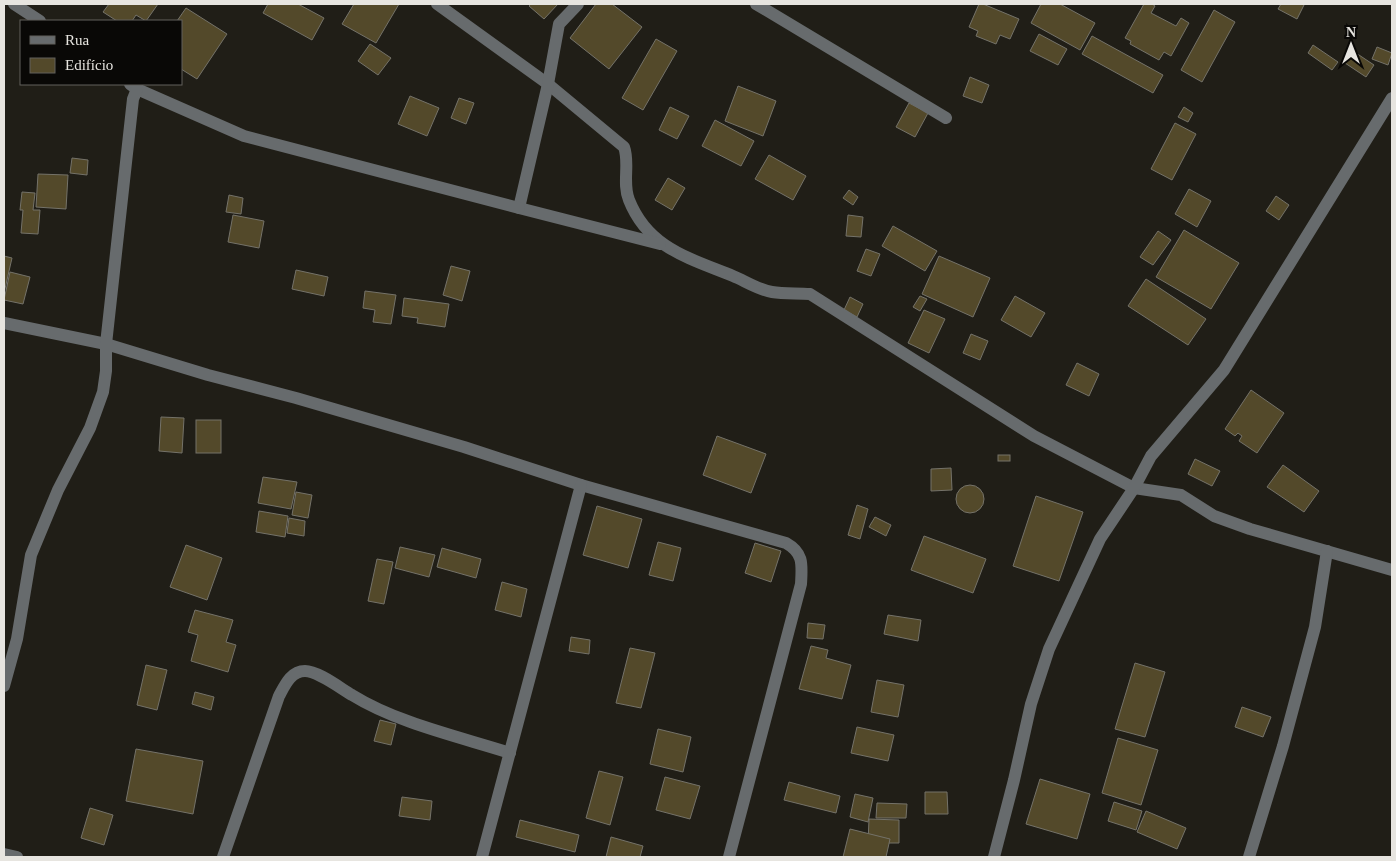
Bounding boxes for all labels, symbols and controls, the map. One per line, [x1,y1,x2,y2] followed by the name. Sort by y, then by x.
[20,20,182,85] legend
[1326,20,1376,70] north arrow
[1346,25,1356,40] text: N
[65,32,90,48] text: Rua
[65,57,113,73] text: Edifício

